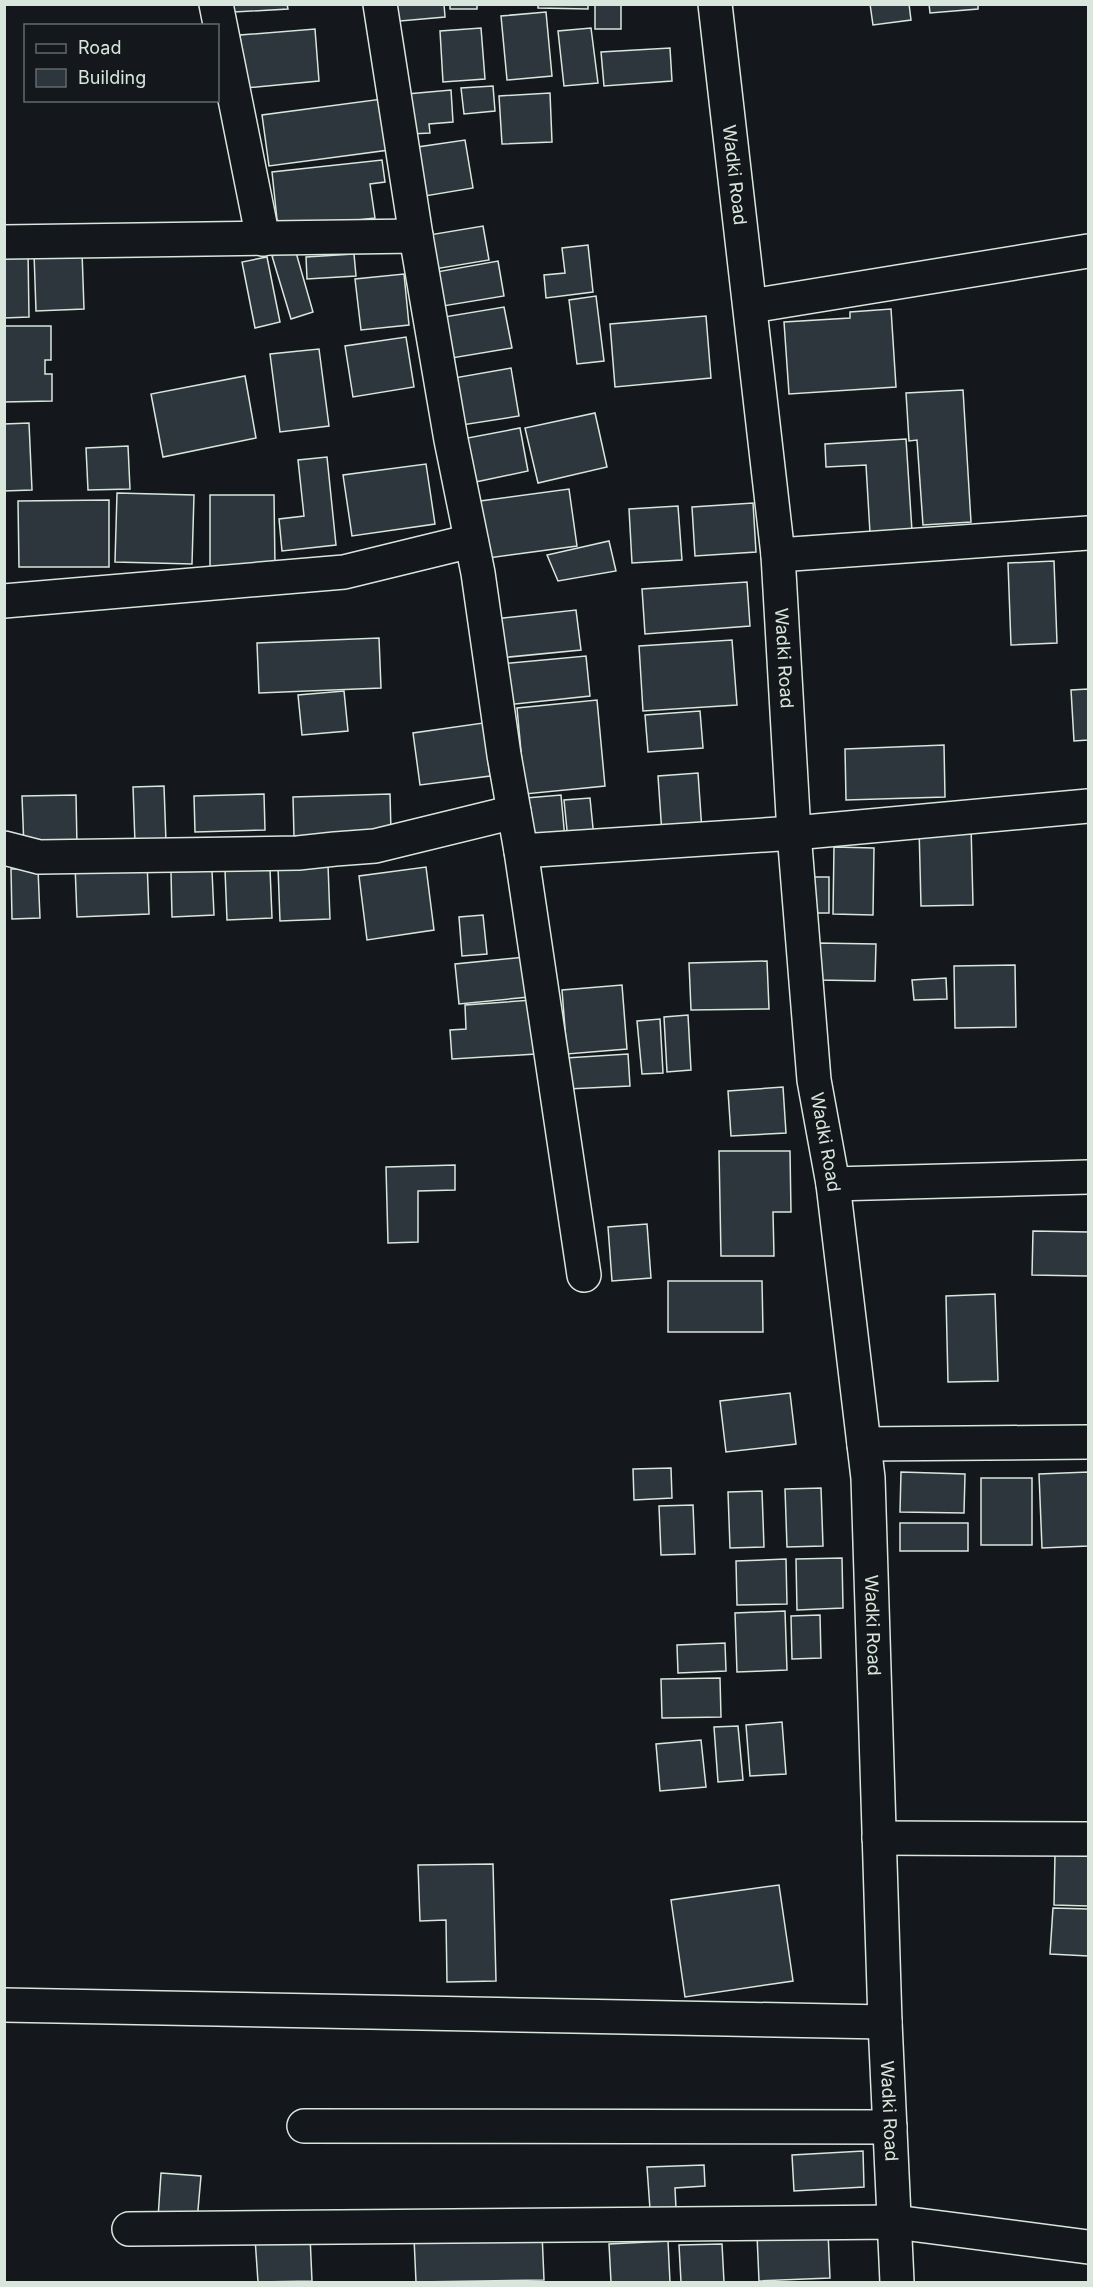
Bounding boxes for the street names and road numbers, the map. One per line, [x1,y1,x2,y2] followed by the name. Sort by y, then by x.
[719,124,751,226] street label: Wadki Road
[771,607,798,709] street label: Wadki Road
[806,1091,845,1193] street label: Wadki Road
[861,1575,885,1676] street label: Wadki Road
[877,2060,902,2162] street label: Wadki Road

